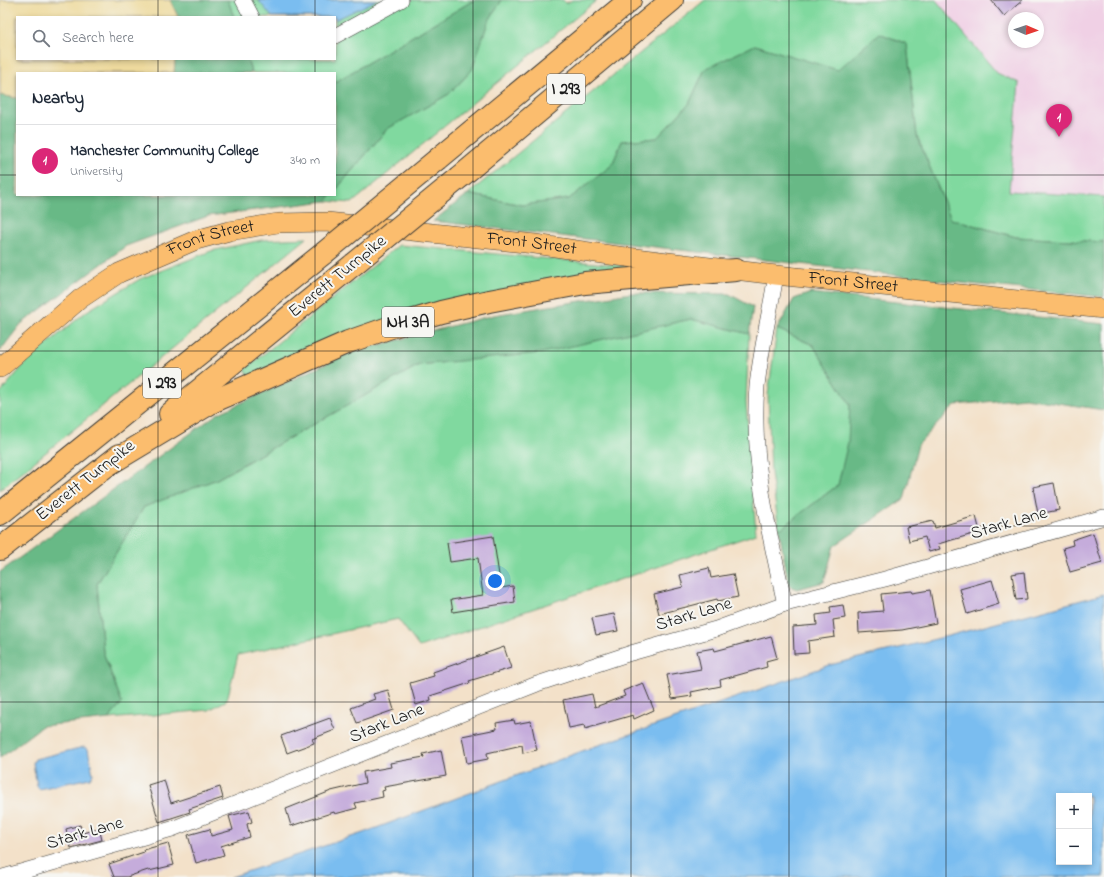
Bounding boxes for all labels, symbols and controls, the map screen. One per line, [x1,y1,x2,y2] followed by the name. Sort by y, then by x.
[1008,12,1044,48] north arrow
[16,16,336,60] search box
[30,27,52,49] icon: search
[62,27,134,49] text: Search here
[547,74,585,104] road number: I 293
[32,86,84,111] text: Nearby
[1046,104,1072,137] pin: 1
[70,140,259,162] text: Manchester Community College
[43,151,47,170] text: 1
[290,151,320,170] text: 340 m
[70,162,123,181] text: University
[162,214,256,264] street label: Front Street
[485,226,578,263] street label: Front Street
[283,229,393,325] street label: Everett Turnpike
[806,265,899,301] street label: Front Street
[382,307,434,337] road number: NH 3A
[143,368,181,398] road number: I 293
[31,433,142,528] street label: Everett Turnpike
[968,500,1051,547] street label: Stark Lane
[485,571,505,591] your location
[653,591,736,639] street label: Stark Lane
[346,697,429,751] street label: Stark Lane
[1056,793,1092,865] map controls
[1056,793,1092,829] button: +
[44,810,127,857] street label: Stark Lane
[1056,829,1092,865] button: −

